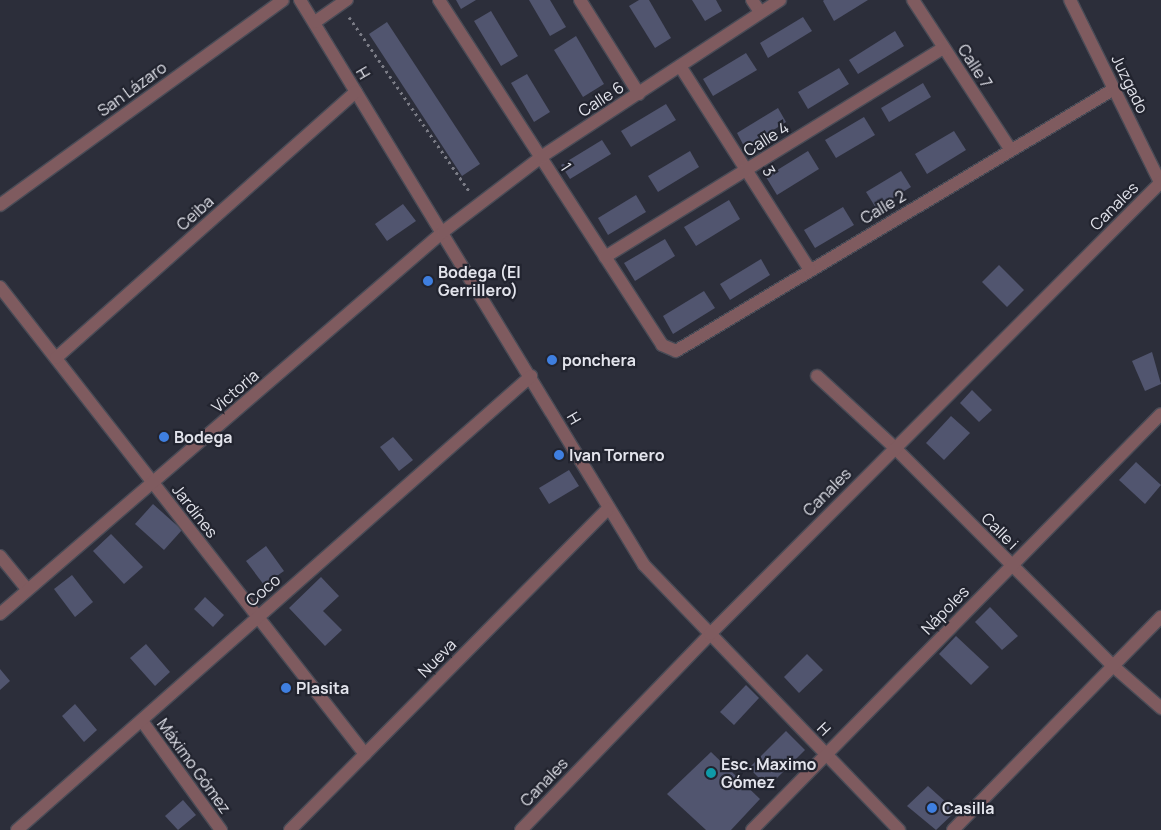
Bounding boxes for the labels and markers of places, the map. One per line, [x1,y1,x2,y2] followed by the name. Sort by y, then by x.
[438,262,521,300] place label: Bodega (El Gerrillero)
[422,275,434,287] marker: Bodega (El Gerrillero)
[562,350,636,370] place label: ponchera
[546,354,558,366] marker: ponchera
[174,427,233,447] place label: Bodega
[158,431,170,443] marker: Bodega
[569,445,665,465] place label: Ivan Tornero
[553,449,565,461] marker: Ivan Tornero
[296,678,349,698] place label: Plasita
[280,682,292,694] marker: Plasita
[721,754,816,792] place label: Esc. Maximo Gómez
[705,767,717,779] marker: Esc. Maximo Gómez
[942,798,994,818] place label: Casilla
[926,802,938,814] marker: Casilla

